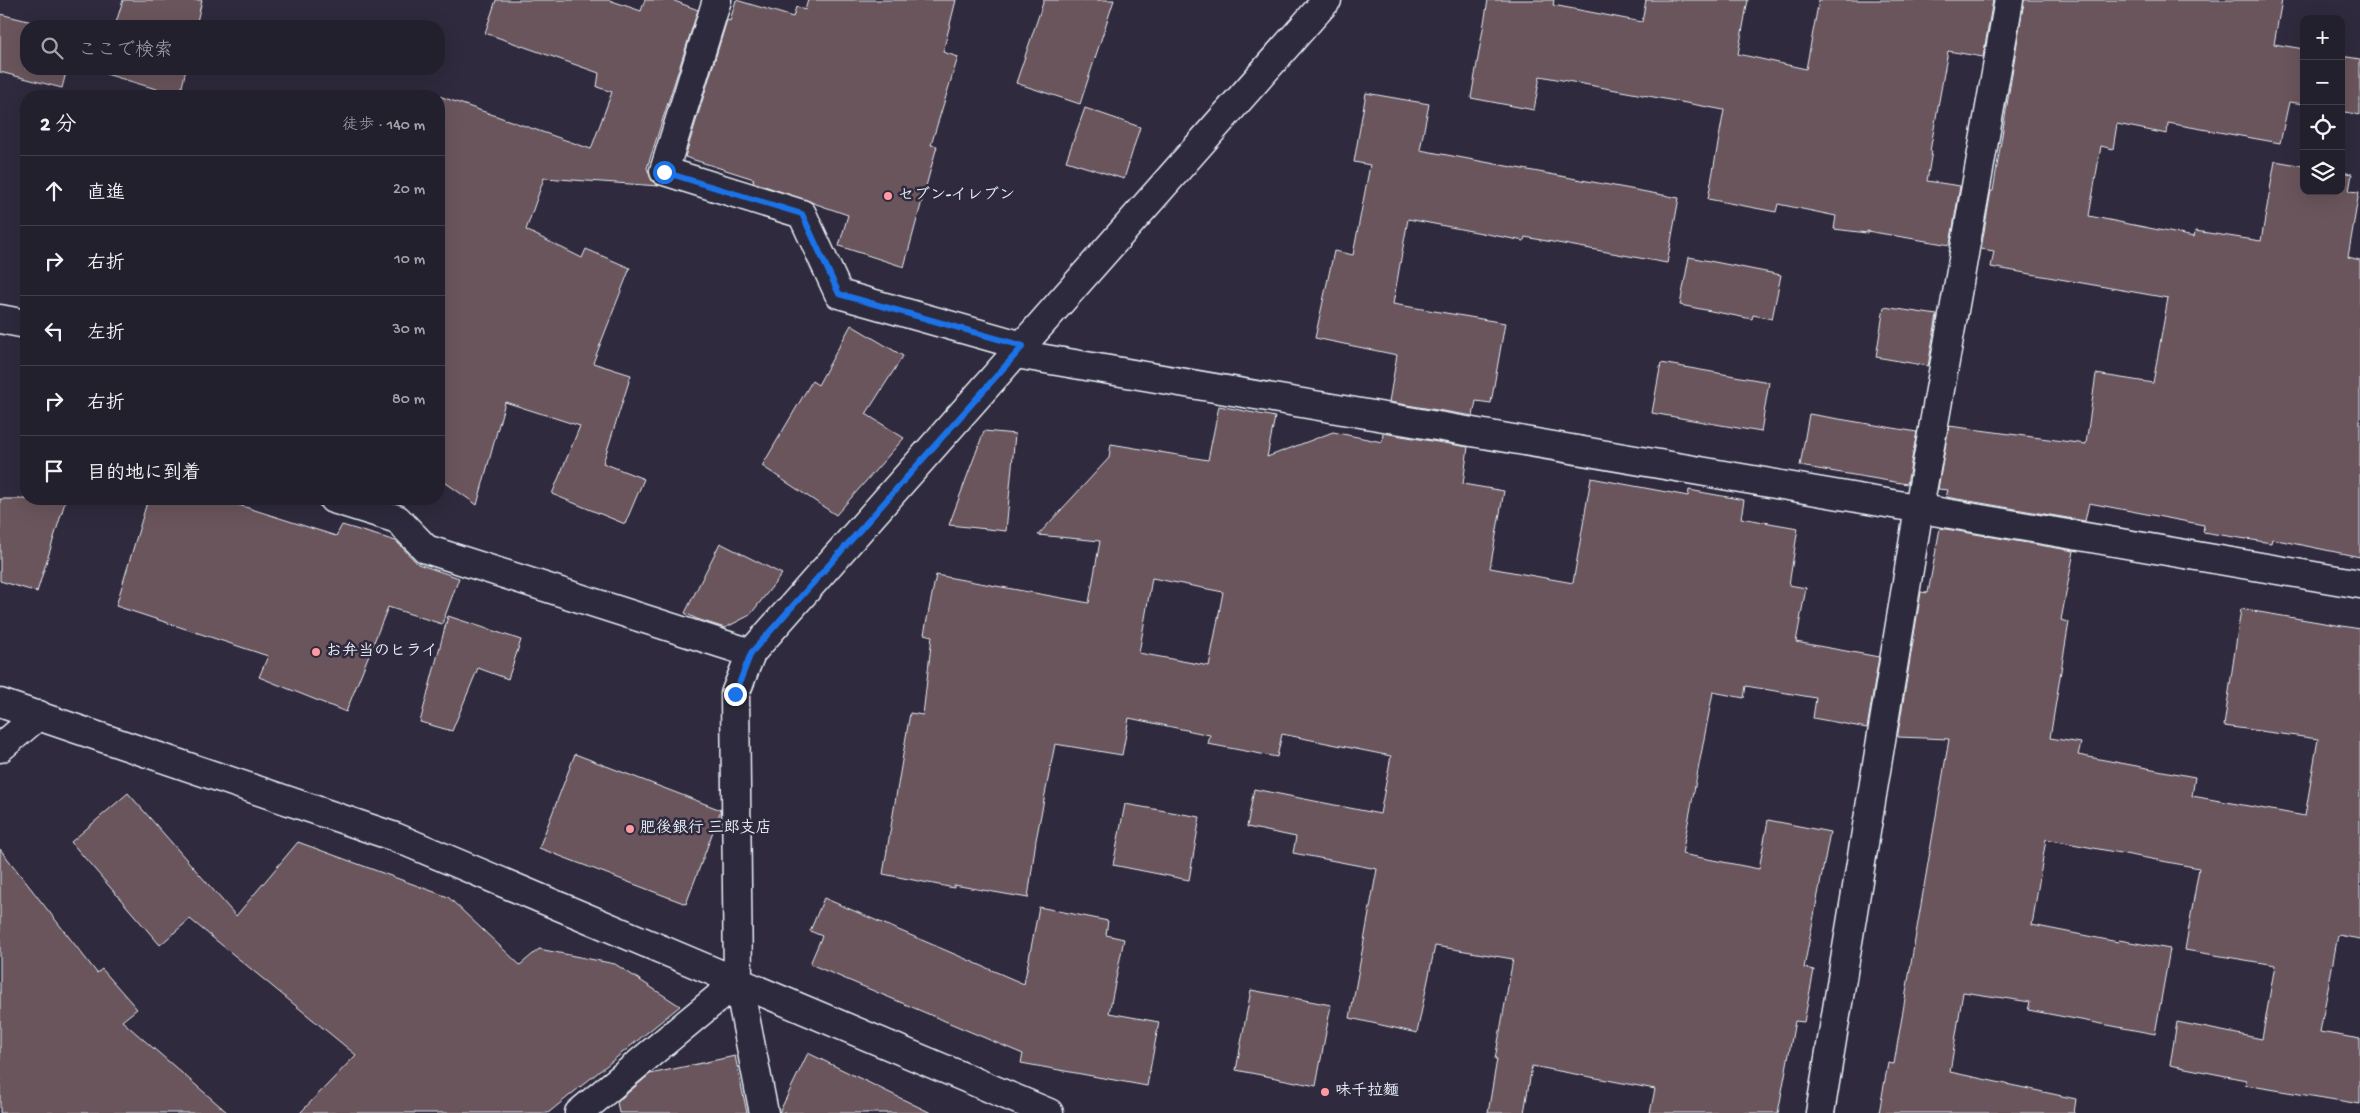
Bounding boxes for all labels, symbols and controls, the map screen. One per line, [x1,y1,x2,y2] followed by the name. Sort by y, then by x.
[2300,15,2345,195] map controls
[2300,15,2345,60] button: +
[20,20,445,75] search box
[38,34,66,62] icon: search
[78,40,173,63] text: ここで検索
[2300,60,2345,105] button: −
[2300,105,2345,150] button: locate
[40,114,76,139] text: 2 分
[342,117,425,136] text: 徒歩 · 140 m
[2300,150,2345,195] button: layers
[653,161,676,184] route start
[40,177,68,205] icon: ahead
[393,181,425,200] text: 20 m
[87,183,125,206] text: 直進
[898,186,1015,206] place label: セブン-イレブン
[882,190,894,202] marker: セブン-イレブン
[40,247,68,275] icon: right
[394,251,425,270] text: 10 m
[87,253,125,276] text: 右折
[40,317,68,345] icon: left
[392,321,425,340] text: 30 m
[87,323,125,346] text: 左折
[40,387,68,415] icon: right
[392,391,425,410] text: 80 m
[87,393,125,416] text: 右折
[40,457,68,485] icon: arrive
[87,463,201,486] text: 目的地に到着
[326,641,438,662] place label: お弁当のヒライ
[310,646,322,658] marker: お弁当のヒライ
[724,683,747,706] route end
[640,818,772,839] place label: 肥後銀行 三郎支店
[624,823,636,835] marker: 肥後銀行 三郎支店
[1335,1081,1399,1102] place label: 味千拉麵
[1319,1086,1331,1098] marker: 味千拉麵

